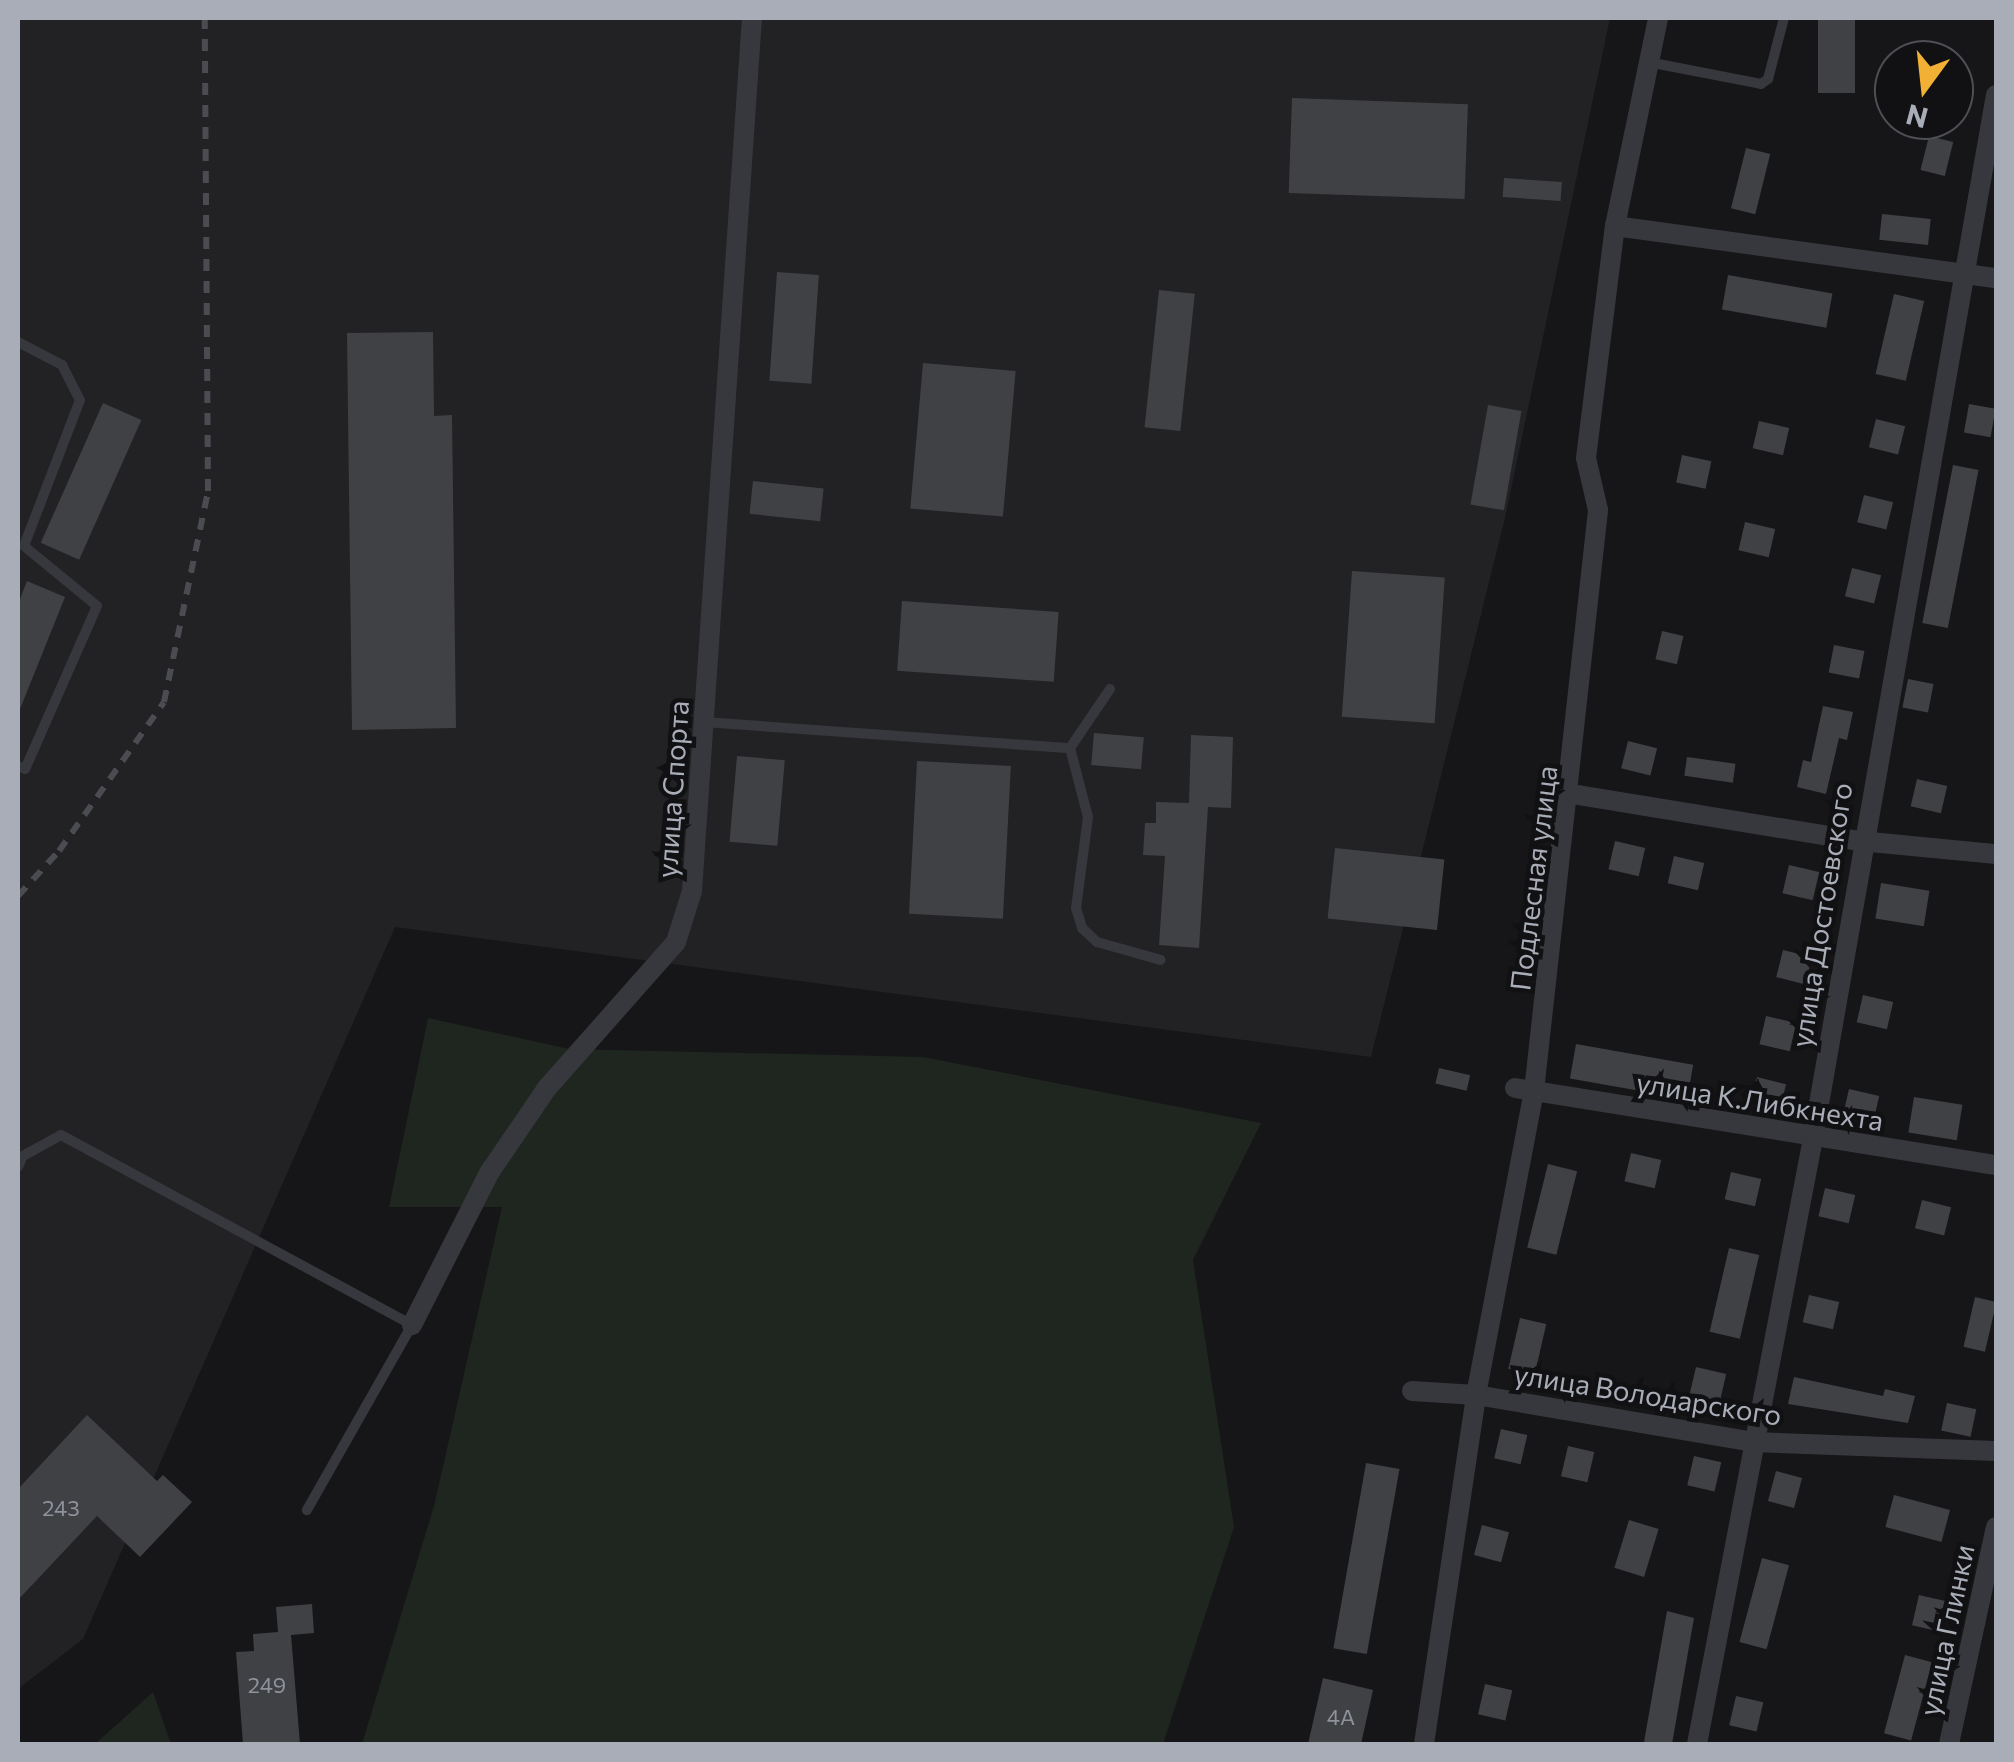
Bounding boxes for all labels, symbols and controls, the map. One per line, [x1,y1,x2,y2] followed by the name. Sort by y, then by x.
[1874,40,1974,140] north arrow
[1902,98,1931,136] text: N
[649,699,695,879] street label: улица Спорта
[1503,764,1563,992] street label: Подлесная улица
[1783,780,1859,1050] street label: улица Достоевского
[1634,1065,1886,1137] street label: улица К.Либкнехта
[1512,1356,1784,1432] street label: улица Володарского
[42,1495,80,1521] house number: 243
[1911,1541,1981,1719] street label: улица Глинки
[248,1672,286,1698] house number: 249
[1327,1704,1355,1730] house number: 4А

